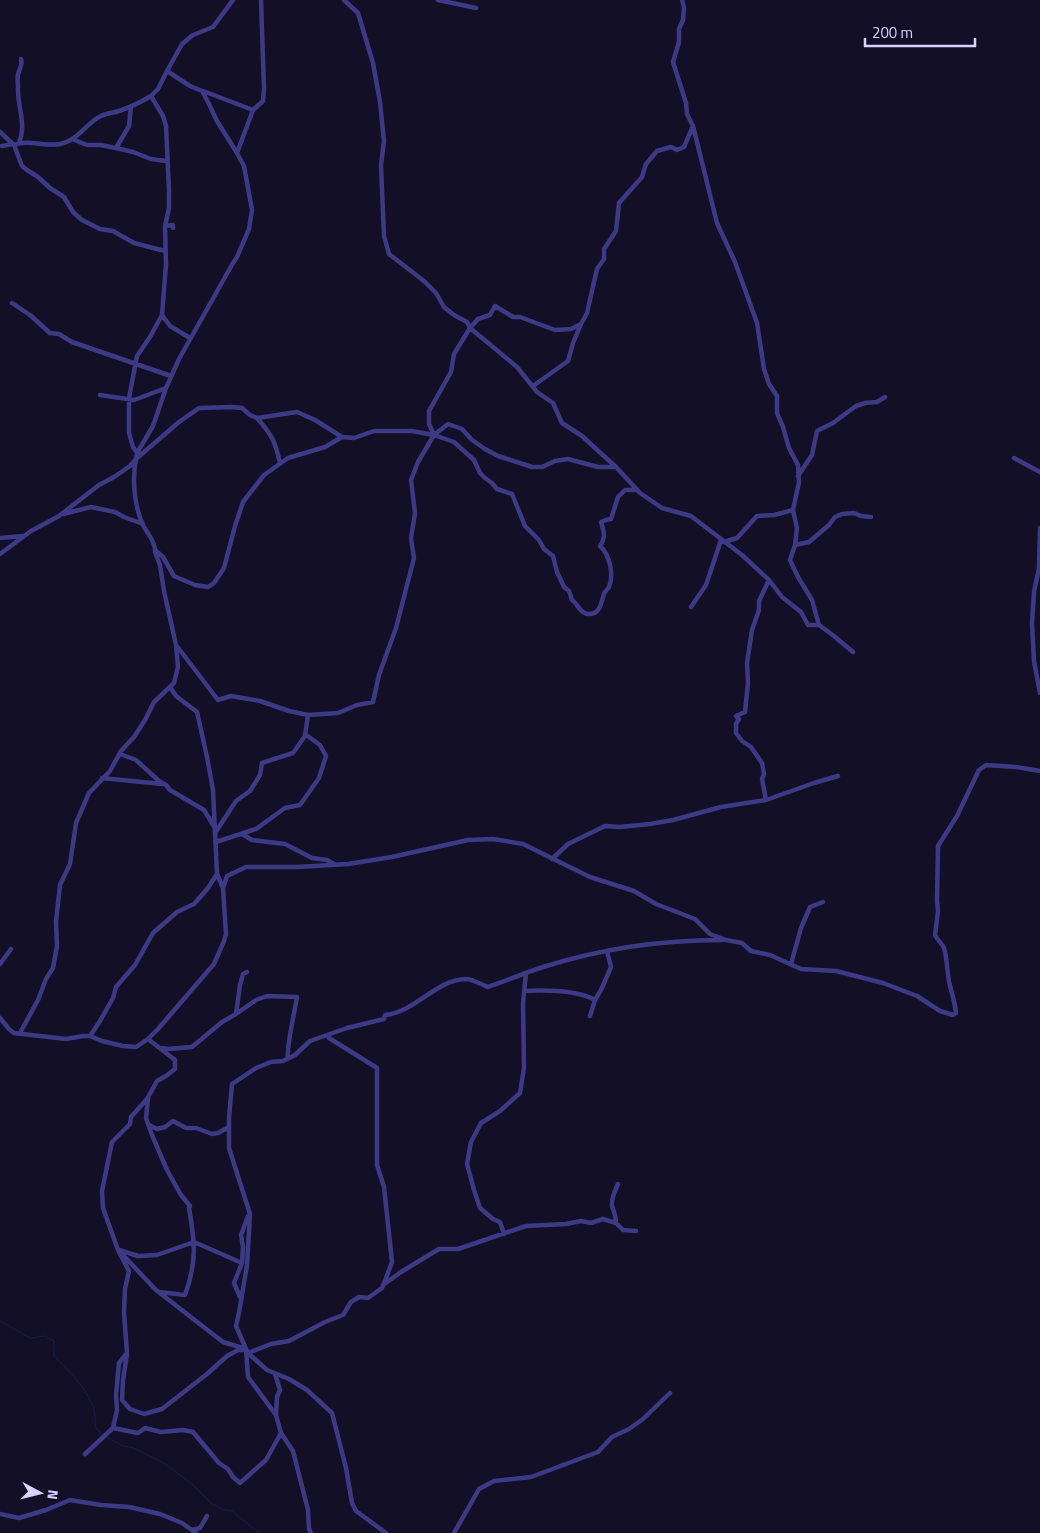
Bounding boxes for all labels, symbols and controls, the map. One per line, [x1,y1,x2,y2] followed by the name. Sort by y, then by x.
[865,15,975,47] scale bar
[872,21,913,44] text: 200 m
[15,1468,65,1518] north arrow
[42,1489,64,1501] text: N

